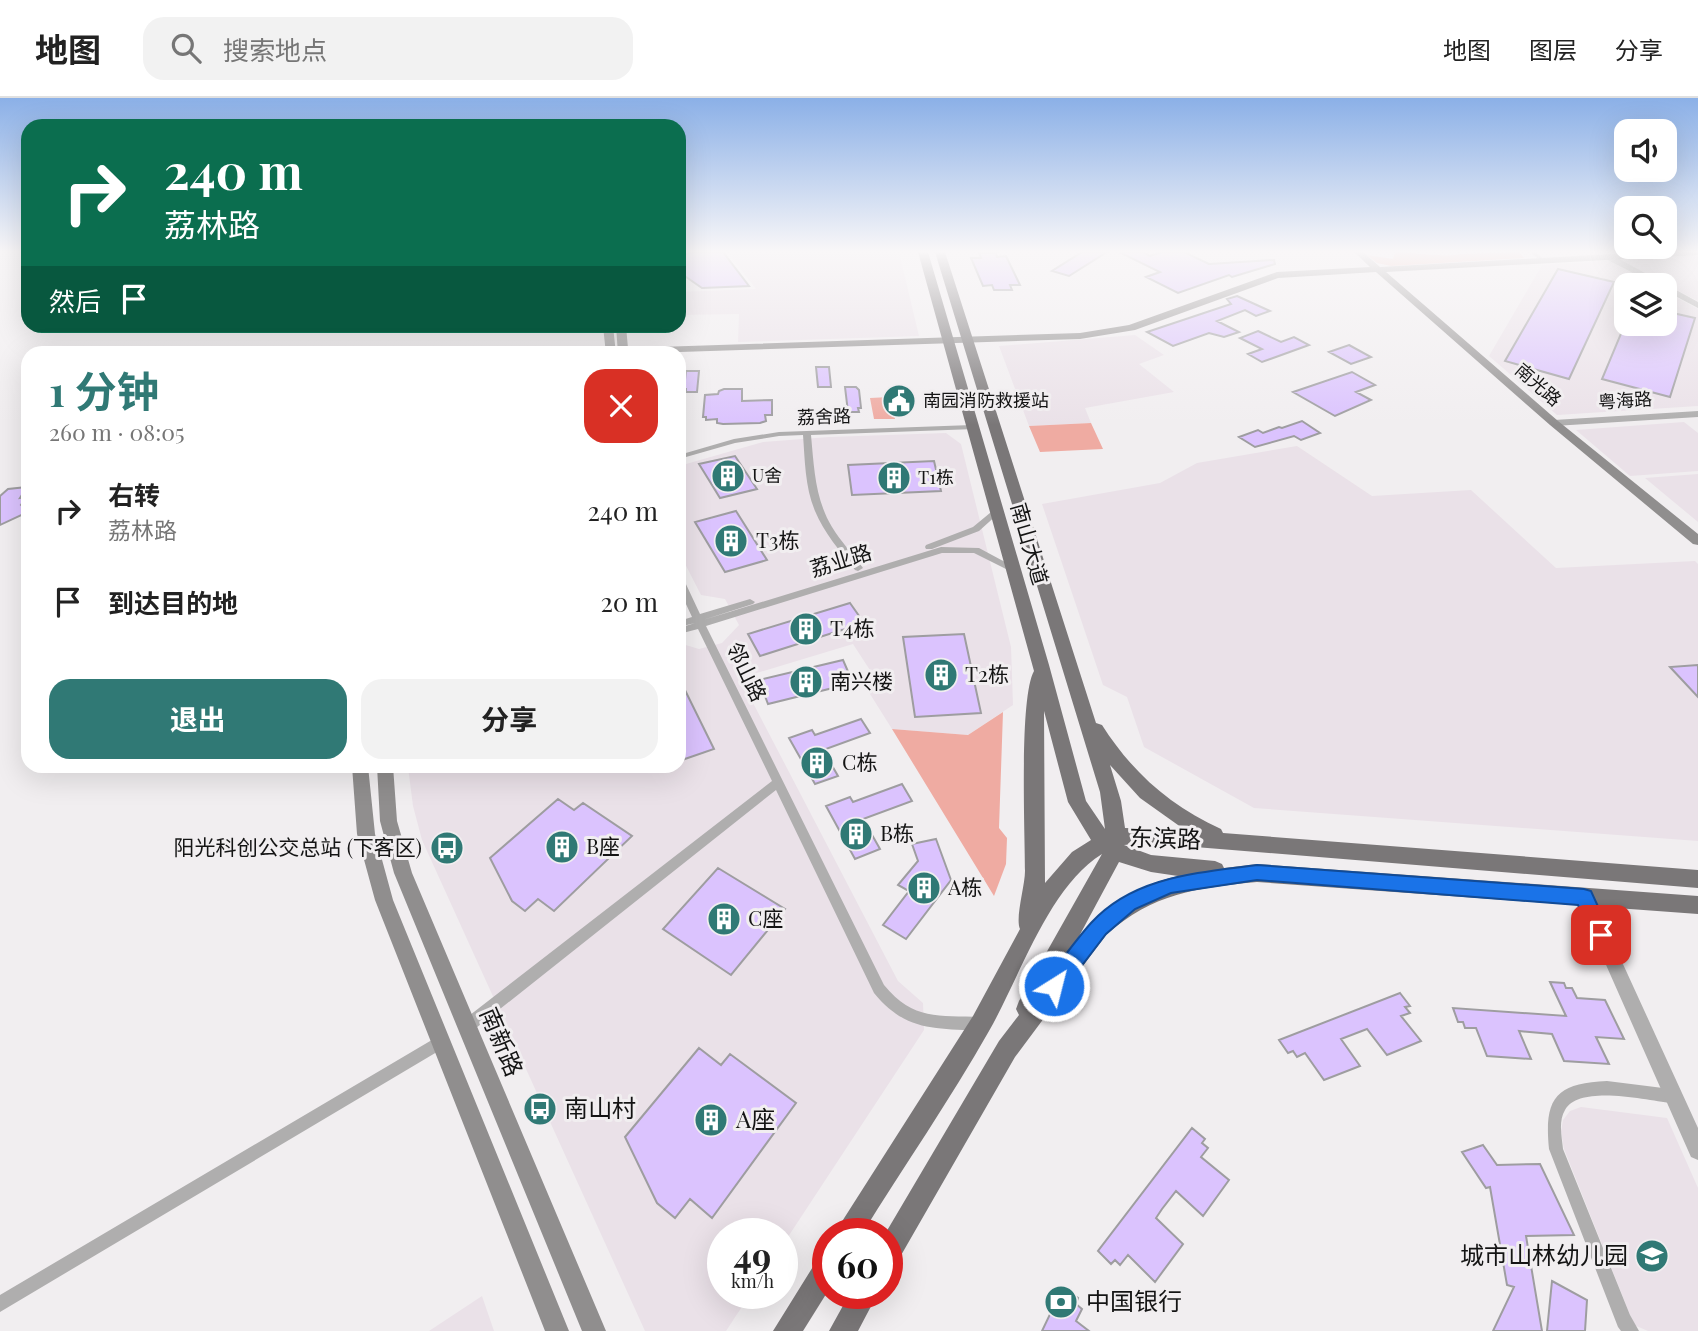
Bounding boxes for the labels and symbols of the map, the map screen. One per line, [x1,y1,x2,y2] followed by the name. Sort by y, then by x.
[1510,357,1567,411] street label: 南光路
[880,382,918,420] public building icon: 南园消防救援站
[1597,386,1653,414] street label: 粤海路
[923,388,1049,412] place label: 南园消防救援站
[797,403,851,429] street label: 荔舍路
[709,457,747,495] building icon: U舍
[875,459,913,497] building icon: T1栋
[752,463,782,487] place label: U舍
[918,465,954,489] place label: T1栋
[1006,499,1056,588] street label: 南山大道
[712,522,750,560] building icon: T3栋
[756,525,800,553] place label: T3栋
[806,536,875,582] street label: 荔业路
[787,610,825,648] building icon: T4栋
[830,613,874,641] place label: T4栋
[721,637,774,706] street label: 邻山路
[922,656,960,694] building icon: T2栋
[965,659,1009,687] place label: T2栋
[787,663,825,701] building icon: 南兴楼
[830,666,893,694] place label: 南兴楼
[798,744,836,782] building icon: C栋
[842,747,877,775] place label: C栋
[837,815,875,853] building icon: B栋
[880,818,914,846] place label: B栋
[1129,820,1202,854] street label: 东滨路
[543,828,581,866] building icon: B座
[428,829,466,867] bus stop icon: 阳光科创公交总站 (下客区)
[586,831,620,859] place label: B座
[173,832,422,860] place label: 阳光科创公交总站 (下客区)
[905,869,943,907] building icon: A栋
[947,872,982,900] place label: A栋
[705,900,743,938] building icon: C座
[748,903,783,931] place label: C座
[1571,905,1631,965] pin
[1017,949,1091,1023] position arrow
[474,1002,532,1081] street label: 南新路
[521,1090,559,1128] bus stop icon: 南山村
[564,1091,636,1123] place label: 南山村
[692,1101,730,1139] building icon: A座
[735,1102,775,1134] place label: A座
[812,1218,903,1309] speed limit sign: 60
[1633,1237,1671,1275] school or university icon: 城市山林幼儿园
[1460,1238,1628,1270] place label: 城市山林幼儿园
[1042,1283,1080,1321] bank icon: 中国银行
[1086,1284,1182,1316] place label: 中国银行

